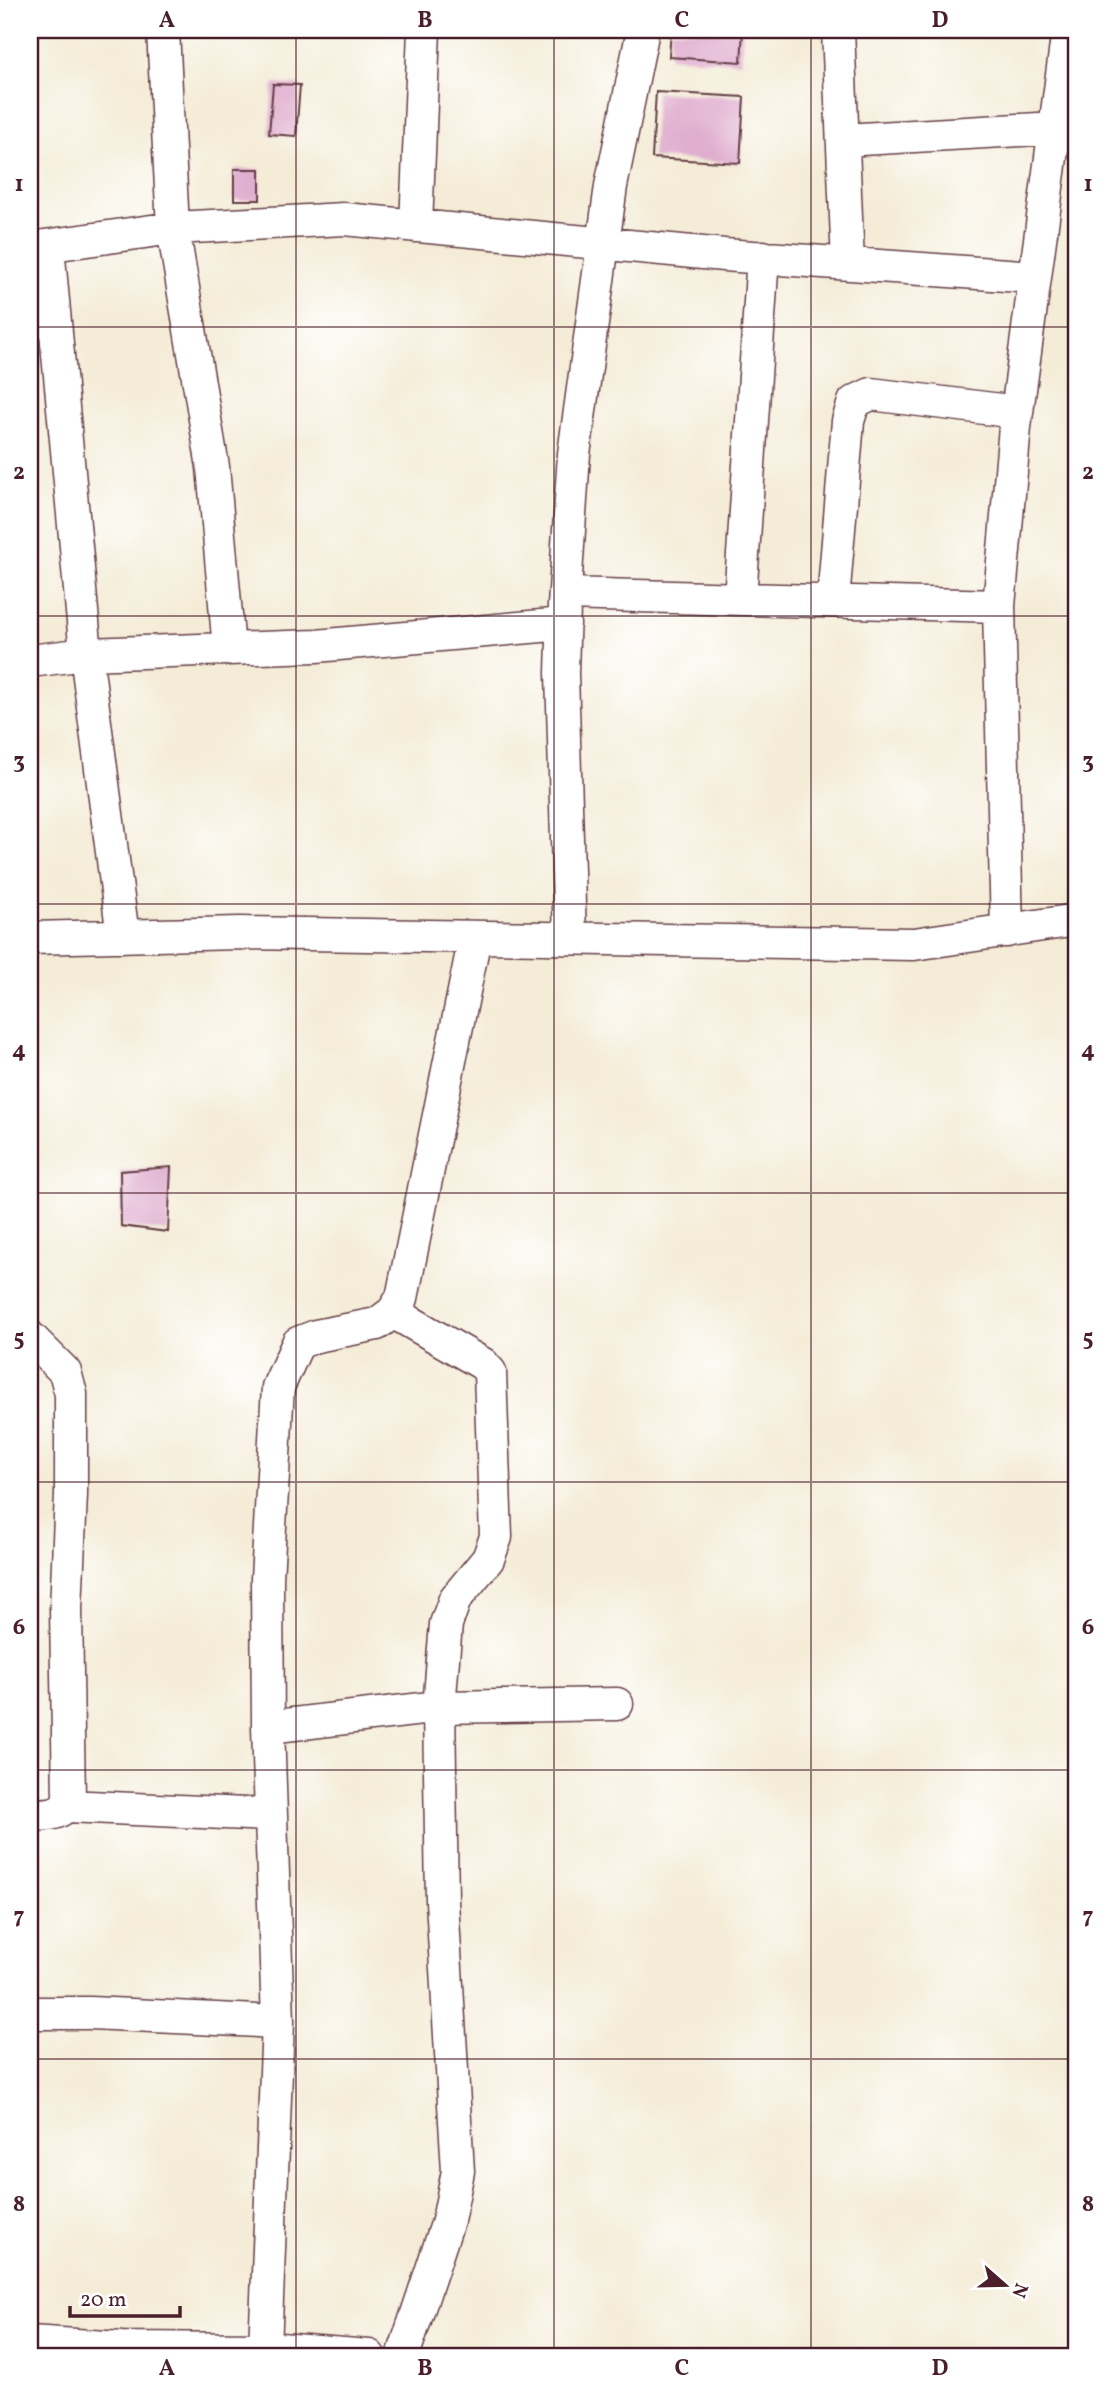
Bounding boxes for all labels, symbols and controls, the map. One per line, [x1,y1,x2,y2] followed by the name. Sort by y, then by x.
[159,5,175,37] text: A
[417,5,433,37] text: B
[675,5,689,37] text: C
[932,5,949,37] text: D
[14,169,24,201] text: 1
[1083,169,1093,201] text: 1
[13,457,25,489] text: 2
[1082,457,1094,489] text: 2
[13,746,25,778] text: 3
[1082,746,1094,778] text: 3
[12,1035,26,1067] text: 4
[1081,1035,1095,1067] text: 4
[13,1323,25,1355] text: 5
[1082,1323,1094,1355] text: 5
[13,1612,25,1644] text: 6
[1082,1612,1094,1644] text: 6
[14,1901,25,1933] text: 7
[1083,1901,1094,1933] text: 7
[13,2189,25,2221] text: 8
[1082,2189,1094,2221] text: 8
[970,2250,1040,2320] north arrow
[70,2274,180,2318] scale bar
[1004,2279,1034,2301] text: N
[80,2286,126,2315] text: 20 m
[159,2353,175,2385] text: A
[417,2353,433,2385] text: B
[675,2353,689,2385] text: C
[932,2353,949,2385] text: D

